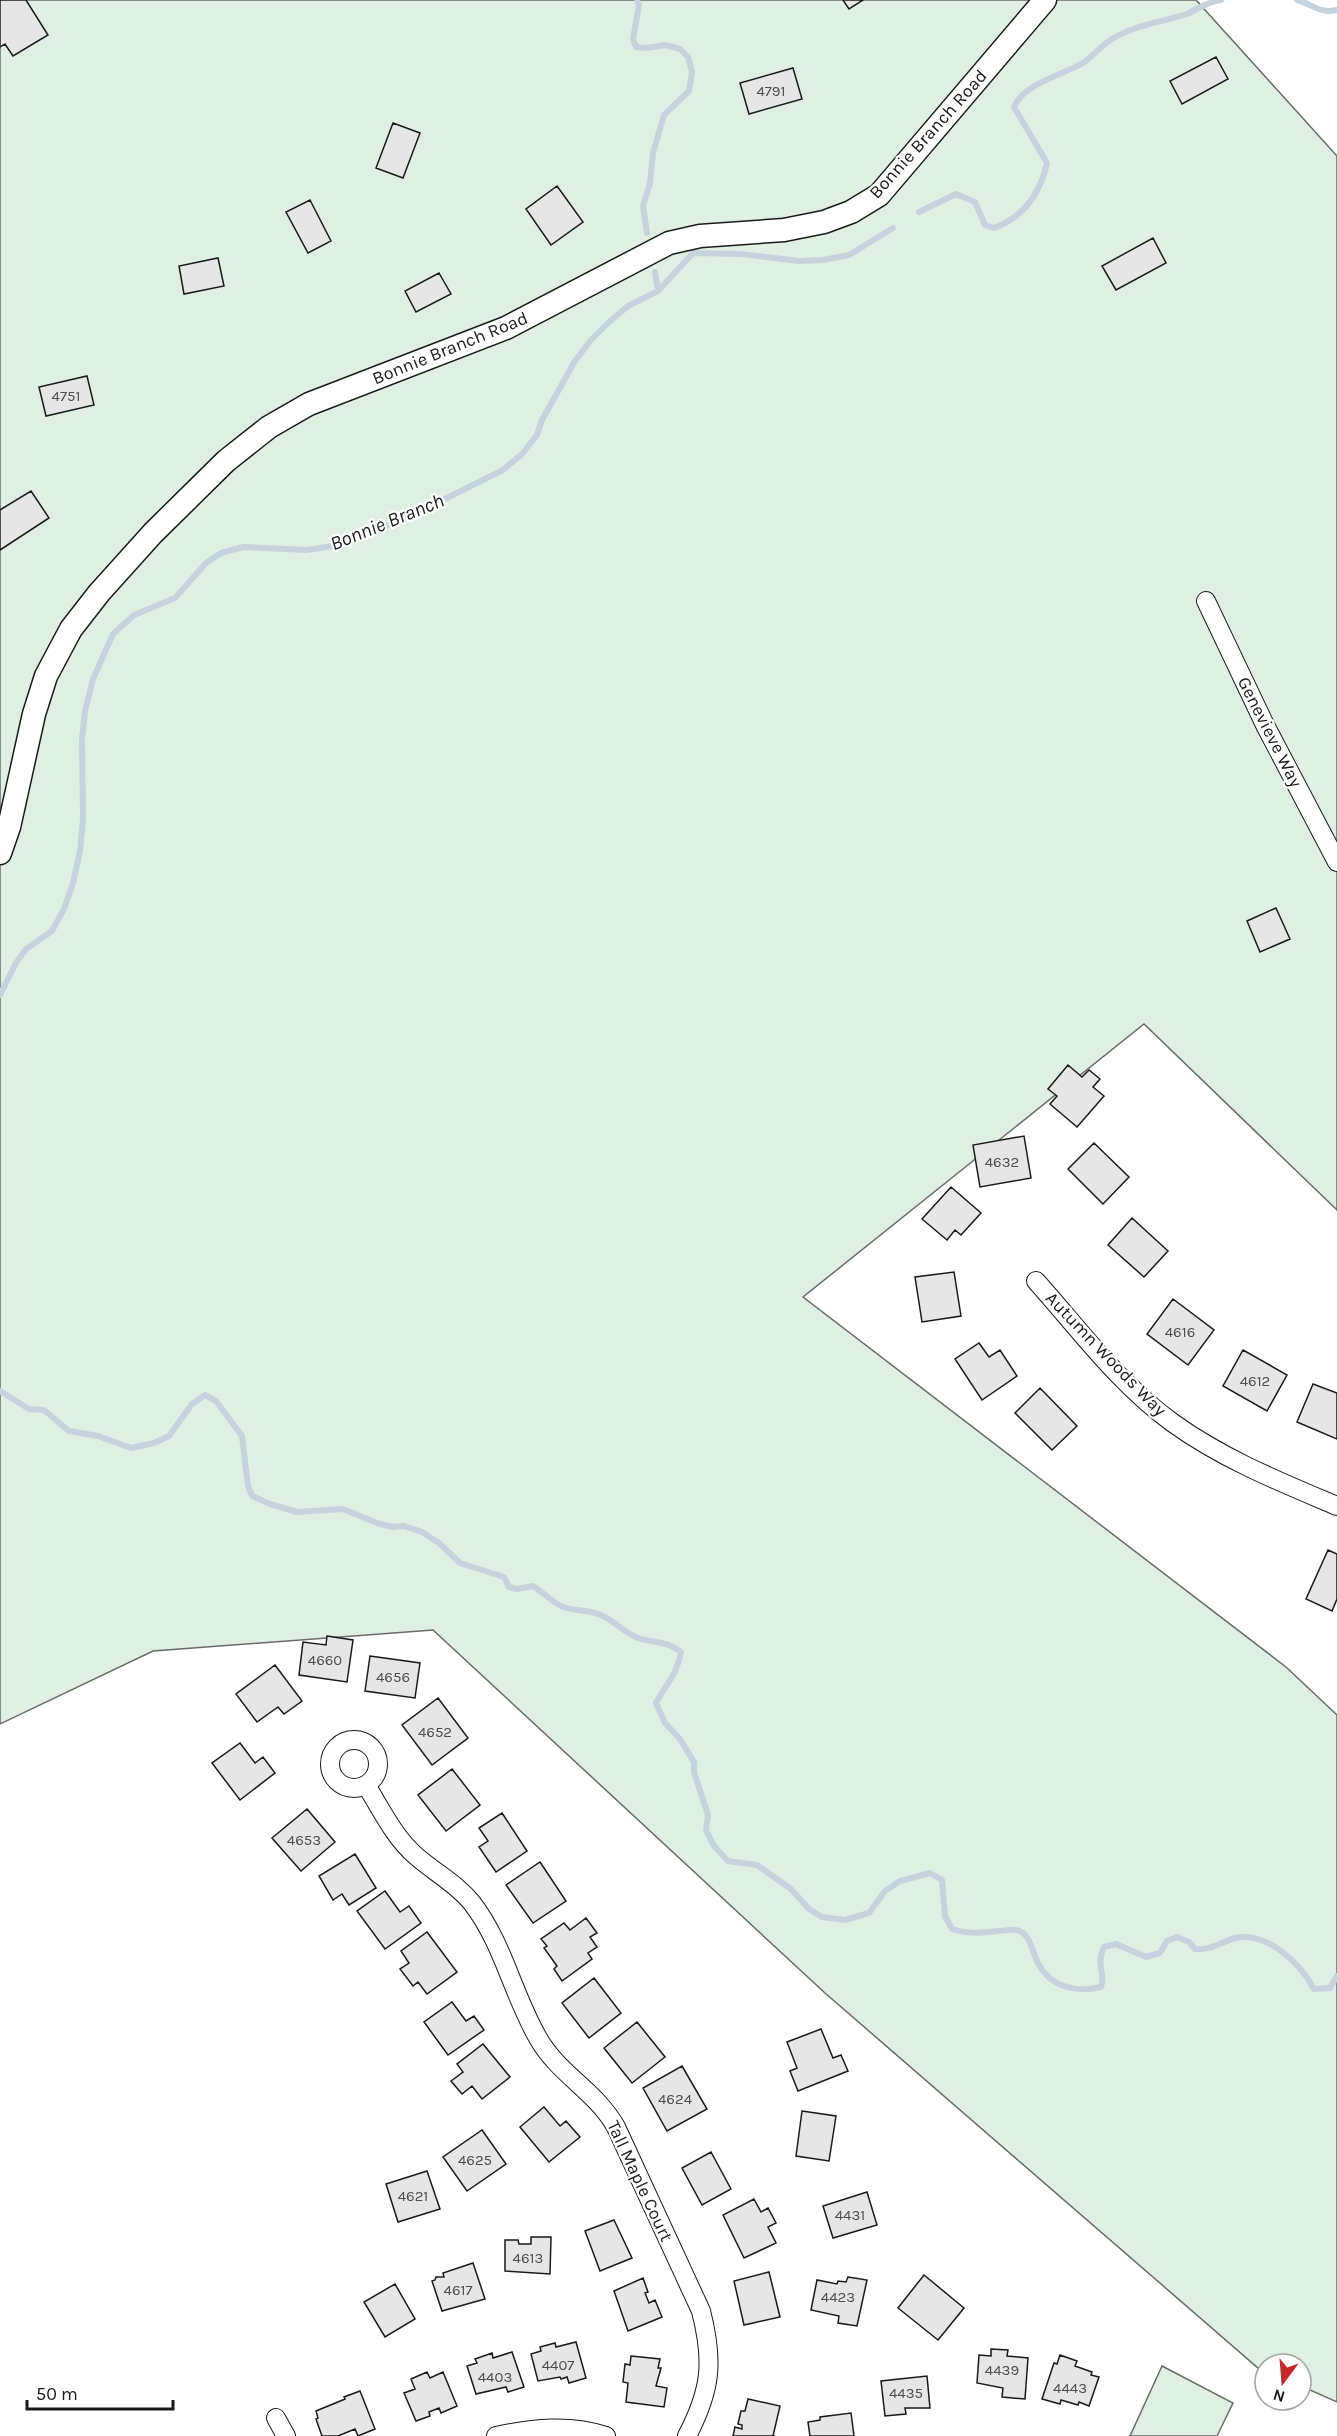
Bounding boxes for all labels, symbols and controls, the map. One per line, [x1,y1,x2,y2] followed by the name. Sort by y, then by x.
[864,65,992,203] street label: Bonnie Branch Road
[756,82,786,100] house number: 4791
[369,307,531,389] street label: Bonnie Branch Road
[52,387,80,405] house number: 4751
[327,489,447,555] water label: Bonnie Branch
[1233,673,1308,791] street label: Genevieve Way
[985,1153,1019,1171] house number: 4632
[1041,1287,1171,1421] street label: Autumn Woods Way
[1165,1323,1195,1341] house number: 4616
[1240,1372,1270,1390] house number: 4612
[308,1651,342,1669] house number: 4660
[376,1668,410,1686] house number: 4656
[418,1723,452,1741] house number: 4652
[287,1831,321,1849] house number: 4653
[658,2090,693,2108] house number: 4624
[602,2117,678,2245] street label: Tall Maple Court
[458,2151,492,2169] house number: 4625
[398,2187,428,2205] house number: 4621
[835,2206,865,2224] house number: 4431
[513,2249,543,2267] house number: 4613
[444,2281,472,2299] house number: 4617
[821,2288,855,2306] house number: 4423
[1253,2352,1313,2412] north arrow
[542,2356,574,2374] house number: 4407
[985,2361,1019,2379] house number: 4439
[478,2368,512,2386] house number: 4403
[27,2373,172,2411] scale bar
[1053,2379,1087,2397] house number: 4443
[36,2383,78,2405] text: 50 m
[889,2384,923,2402] house number: 4435
[1271,2385,1287,2407] text: N

